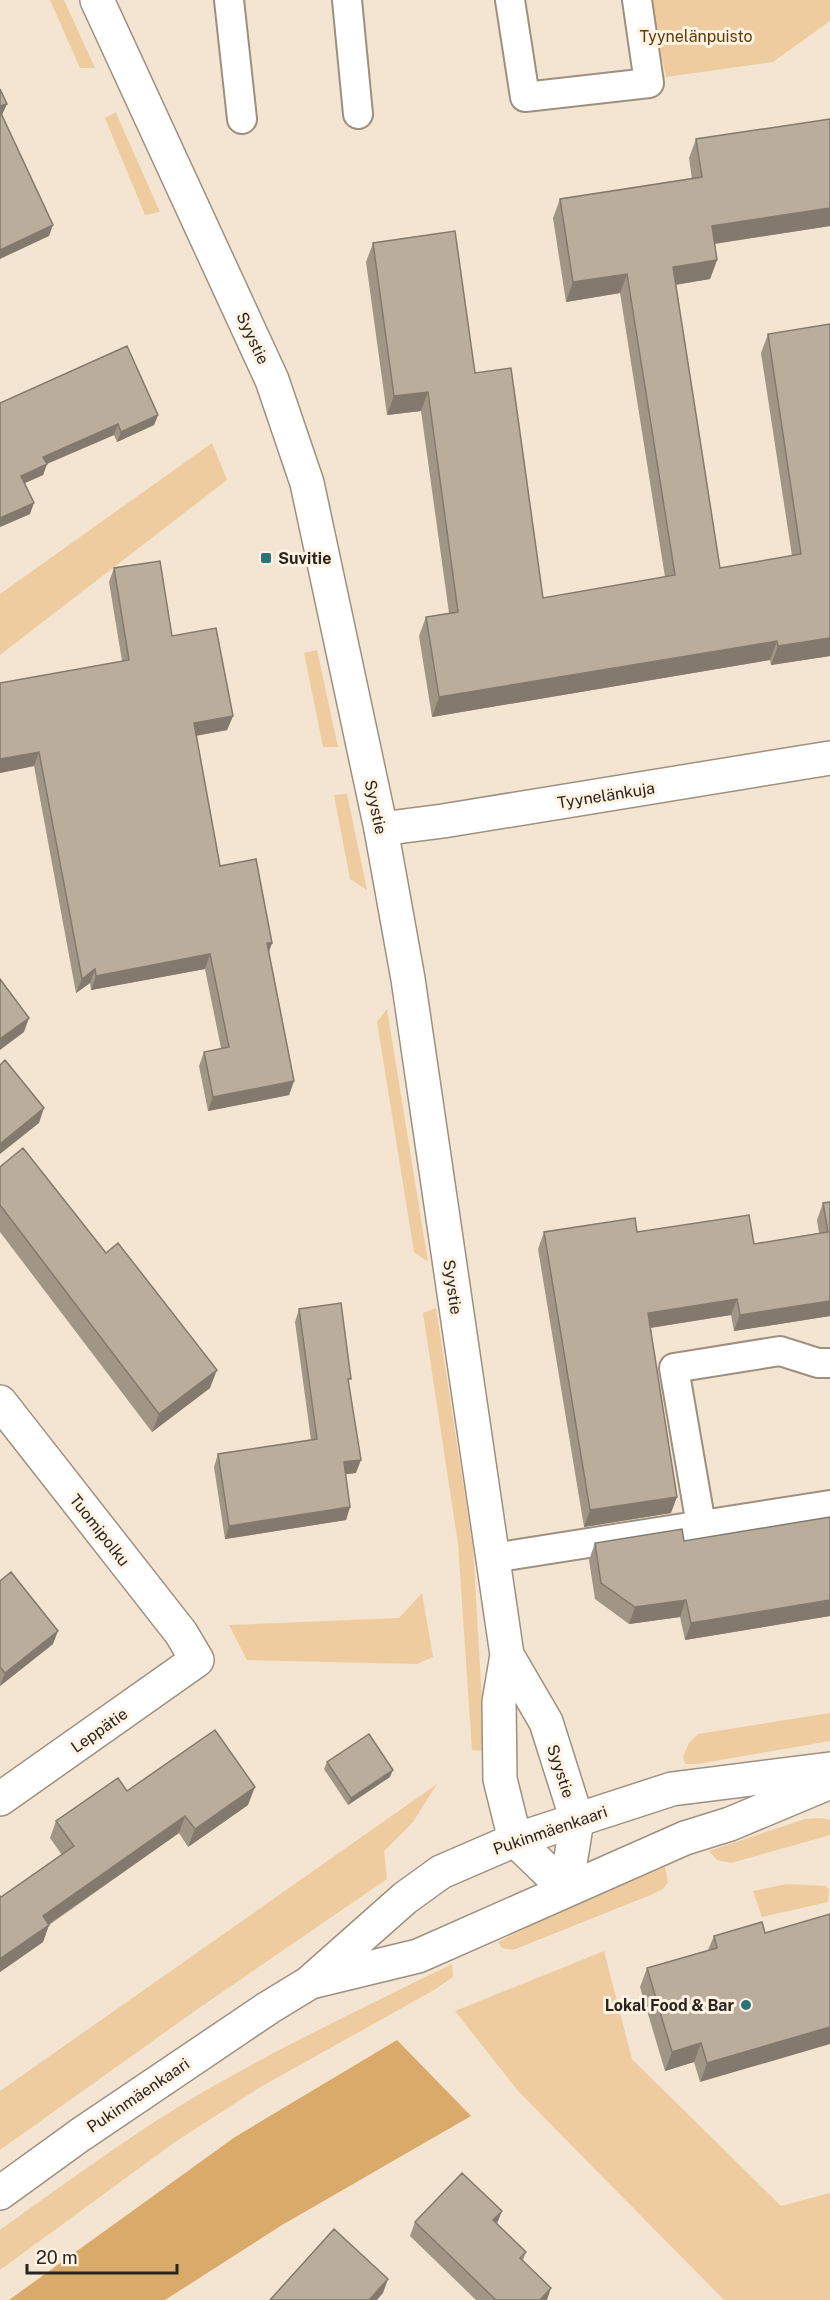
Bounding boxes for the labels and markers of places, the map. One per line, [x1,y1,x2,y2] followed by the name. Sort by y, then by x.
[278,549,331,568] place label: Suvitie
[259,551,273,565] marker: Suvitie
[605,1996,734,2015] place label: Lokal Food & Bar
[739,1998,753,2012] marker: Lokal Food & Bar

